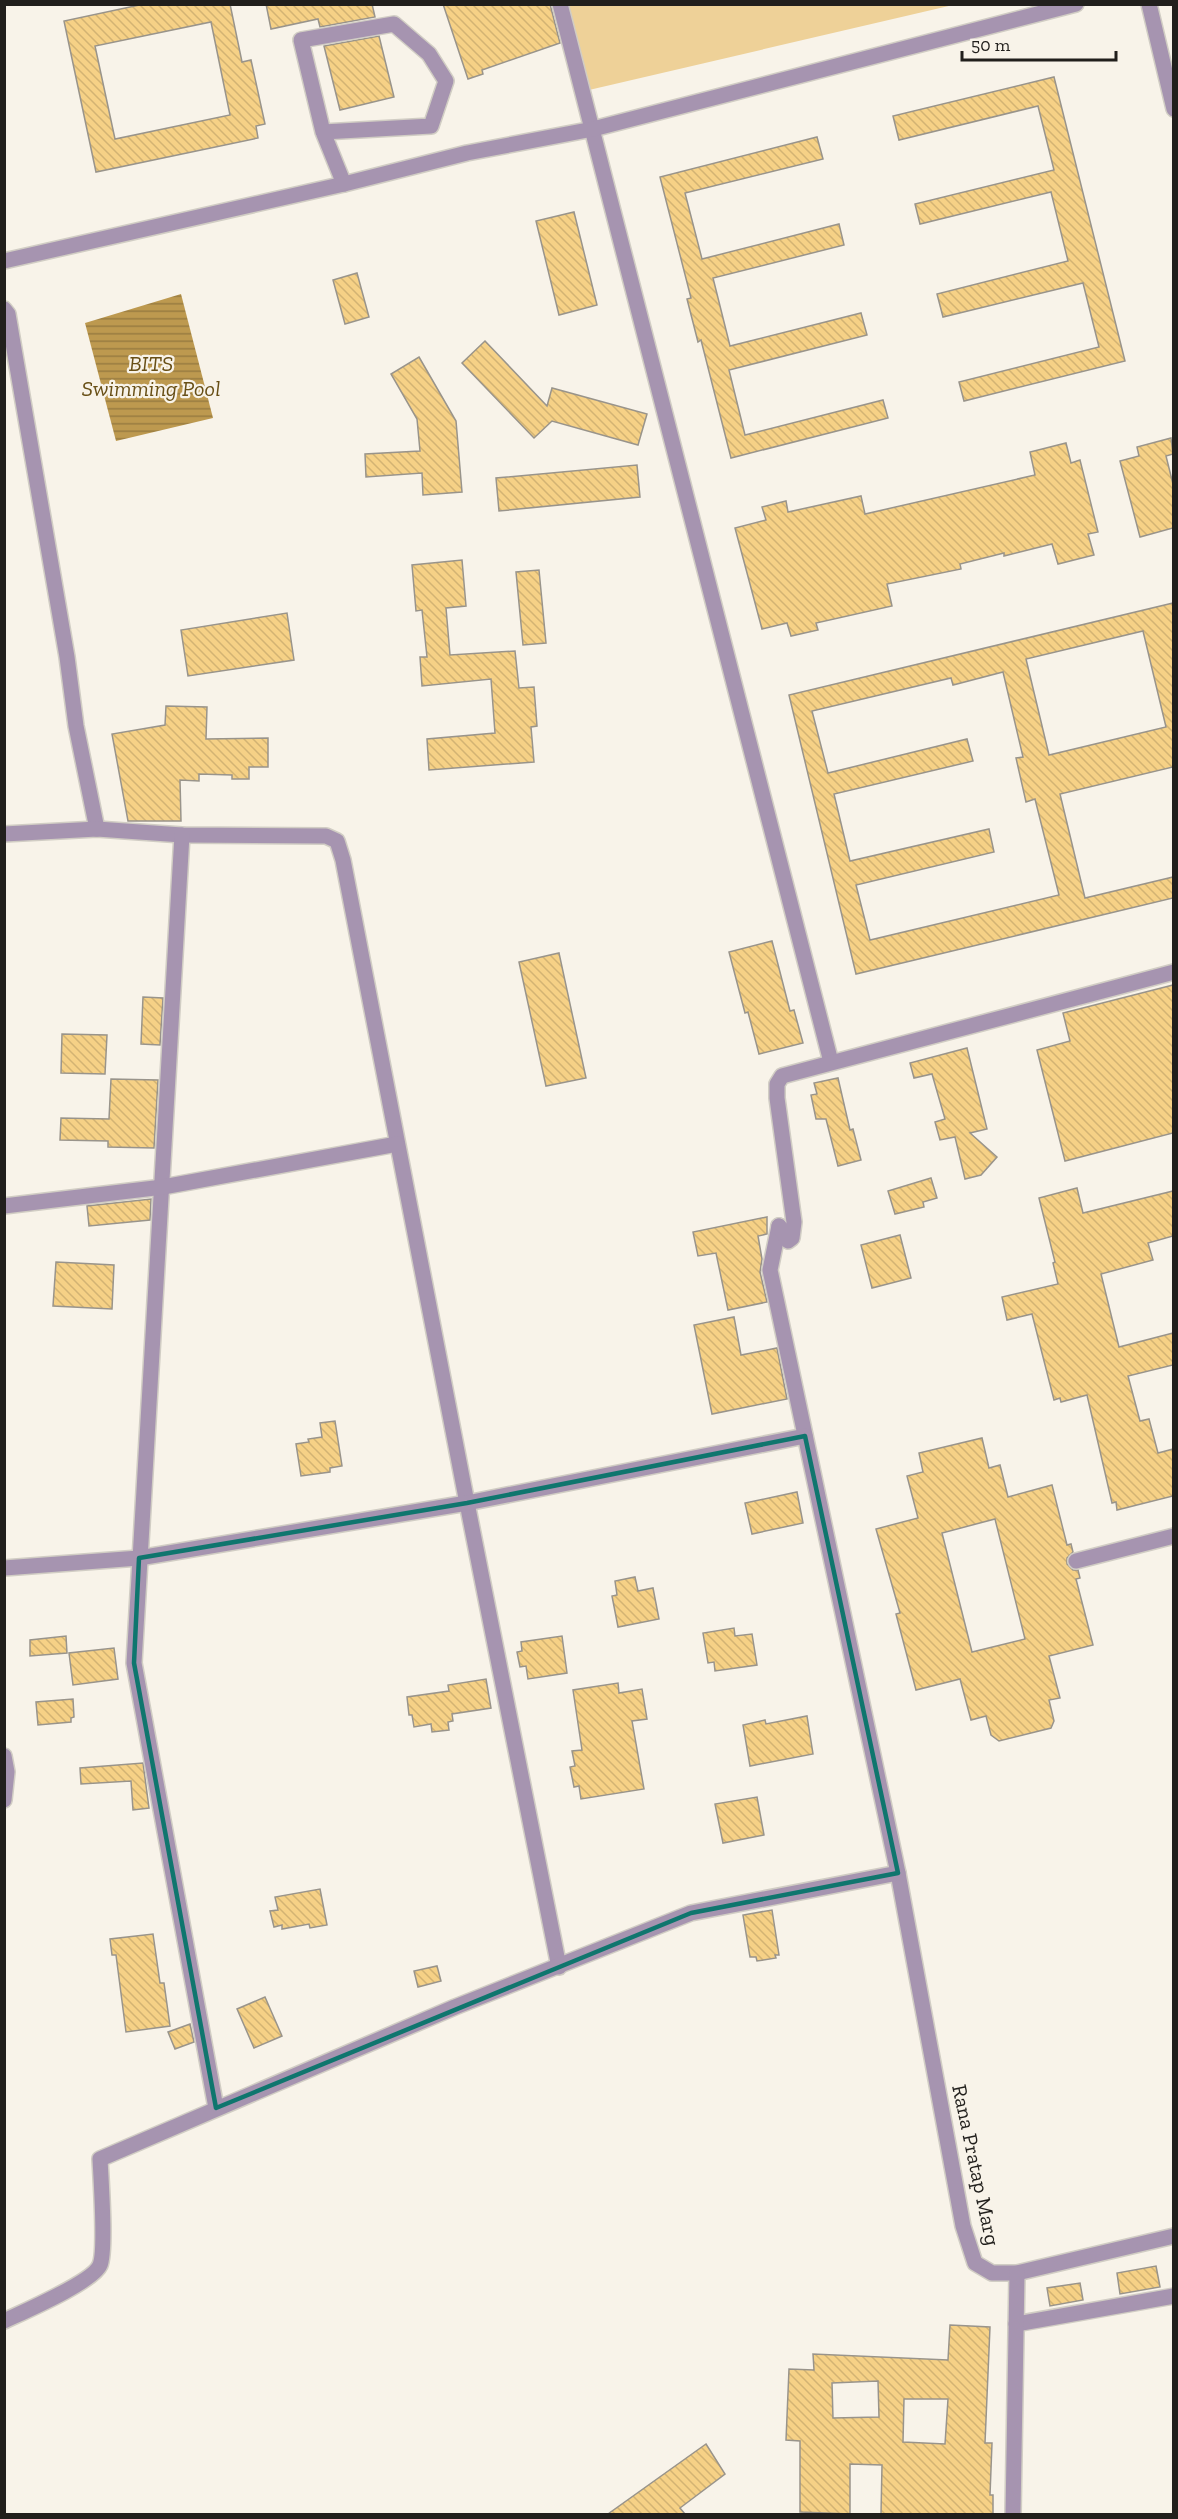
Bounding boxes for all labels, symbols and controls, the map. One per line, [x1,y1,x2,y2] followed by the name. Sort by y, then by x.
[962,24,1116,62] scale bar
[971,34,1011,56] text: 50 m
[82,350,220,402] water label: BITS Swimming Pool
[947,2082,1006,2248] street label: Rana Pratap Marg

